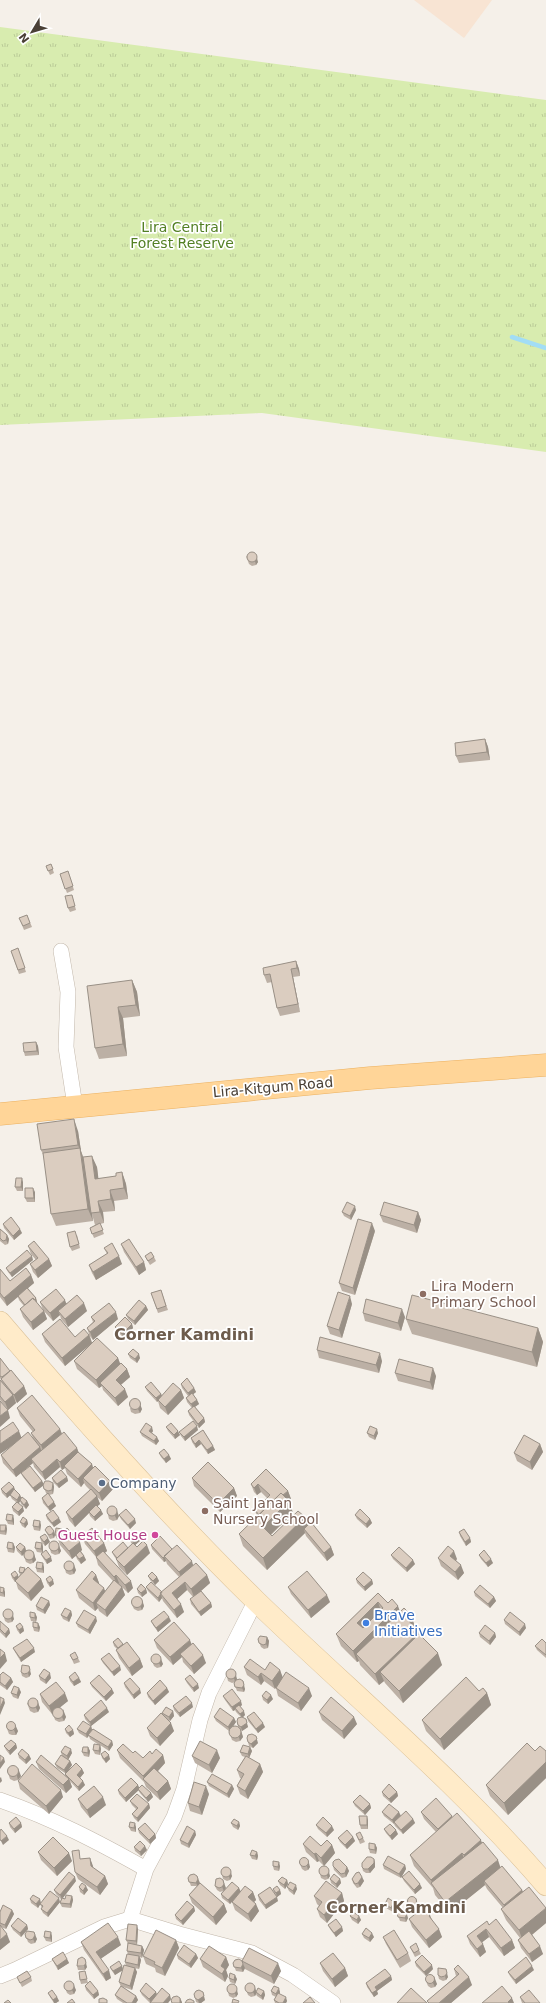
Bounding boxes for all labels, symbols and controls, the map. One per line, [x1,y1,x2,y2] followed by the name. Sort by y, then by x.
[12,12,52,52] north arrow
[17,30,32,45] text: N
[130,219,234,251] park label: Lira Central Forest Reserve
[212,1074,334,1100] street label: Lira-Kitgum Road
[431,1278,536,1310] place label: Lira Modern Primary School
[418,1289,428,1299] marker: Lira Modern Primary School
[114,1325,254,1344] district label: Corner Kamdini
[110,1475,177,1491] place label: Company
[97,1478,107,1488] marker: Company
[213,1495,319,1527] place label: Saint Janan Nursery School
[200,1506,210,1516] marker: Saint Janan Nursery School
[58,1527,147,1543] place label: Guest House
[150,1530,160,1540] marker: Guest House
[374,1607,442,1639] place label: Brave Initiatives
[361,1618,371,1628] marker: Brave Initiatives
[326,1898,466,1917] district label: Corner Kamdini

